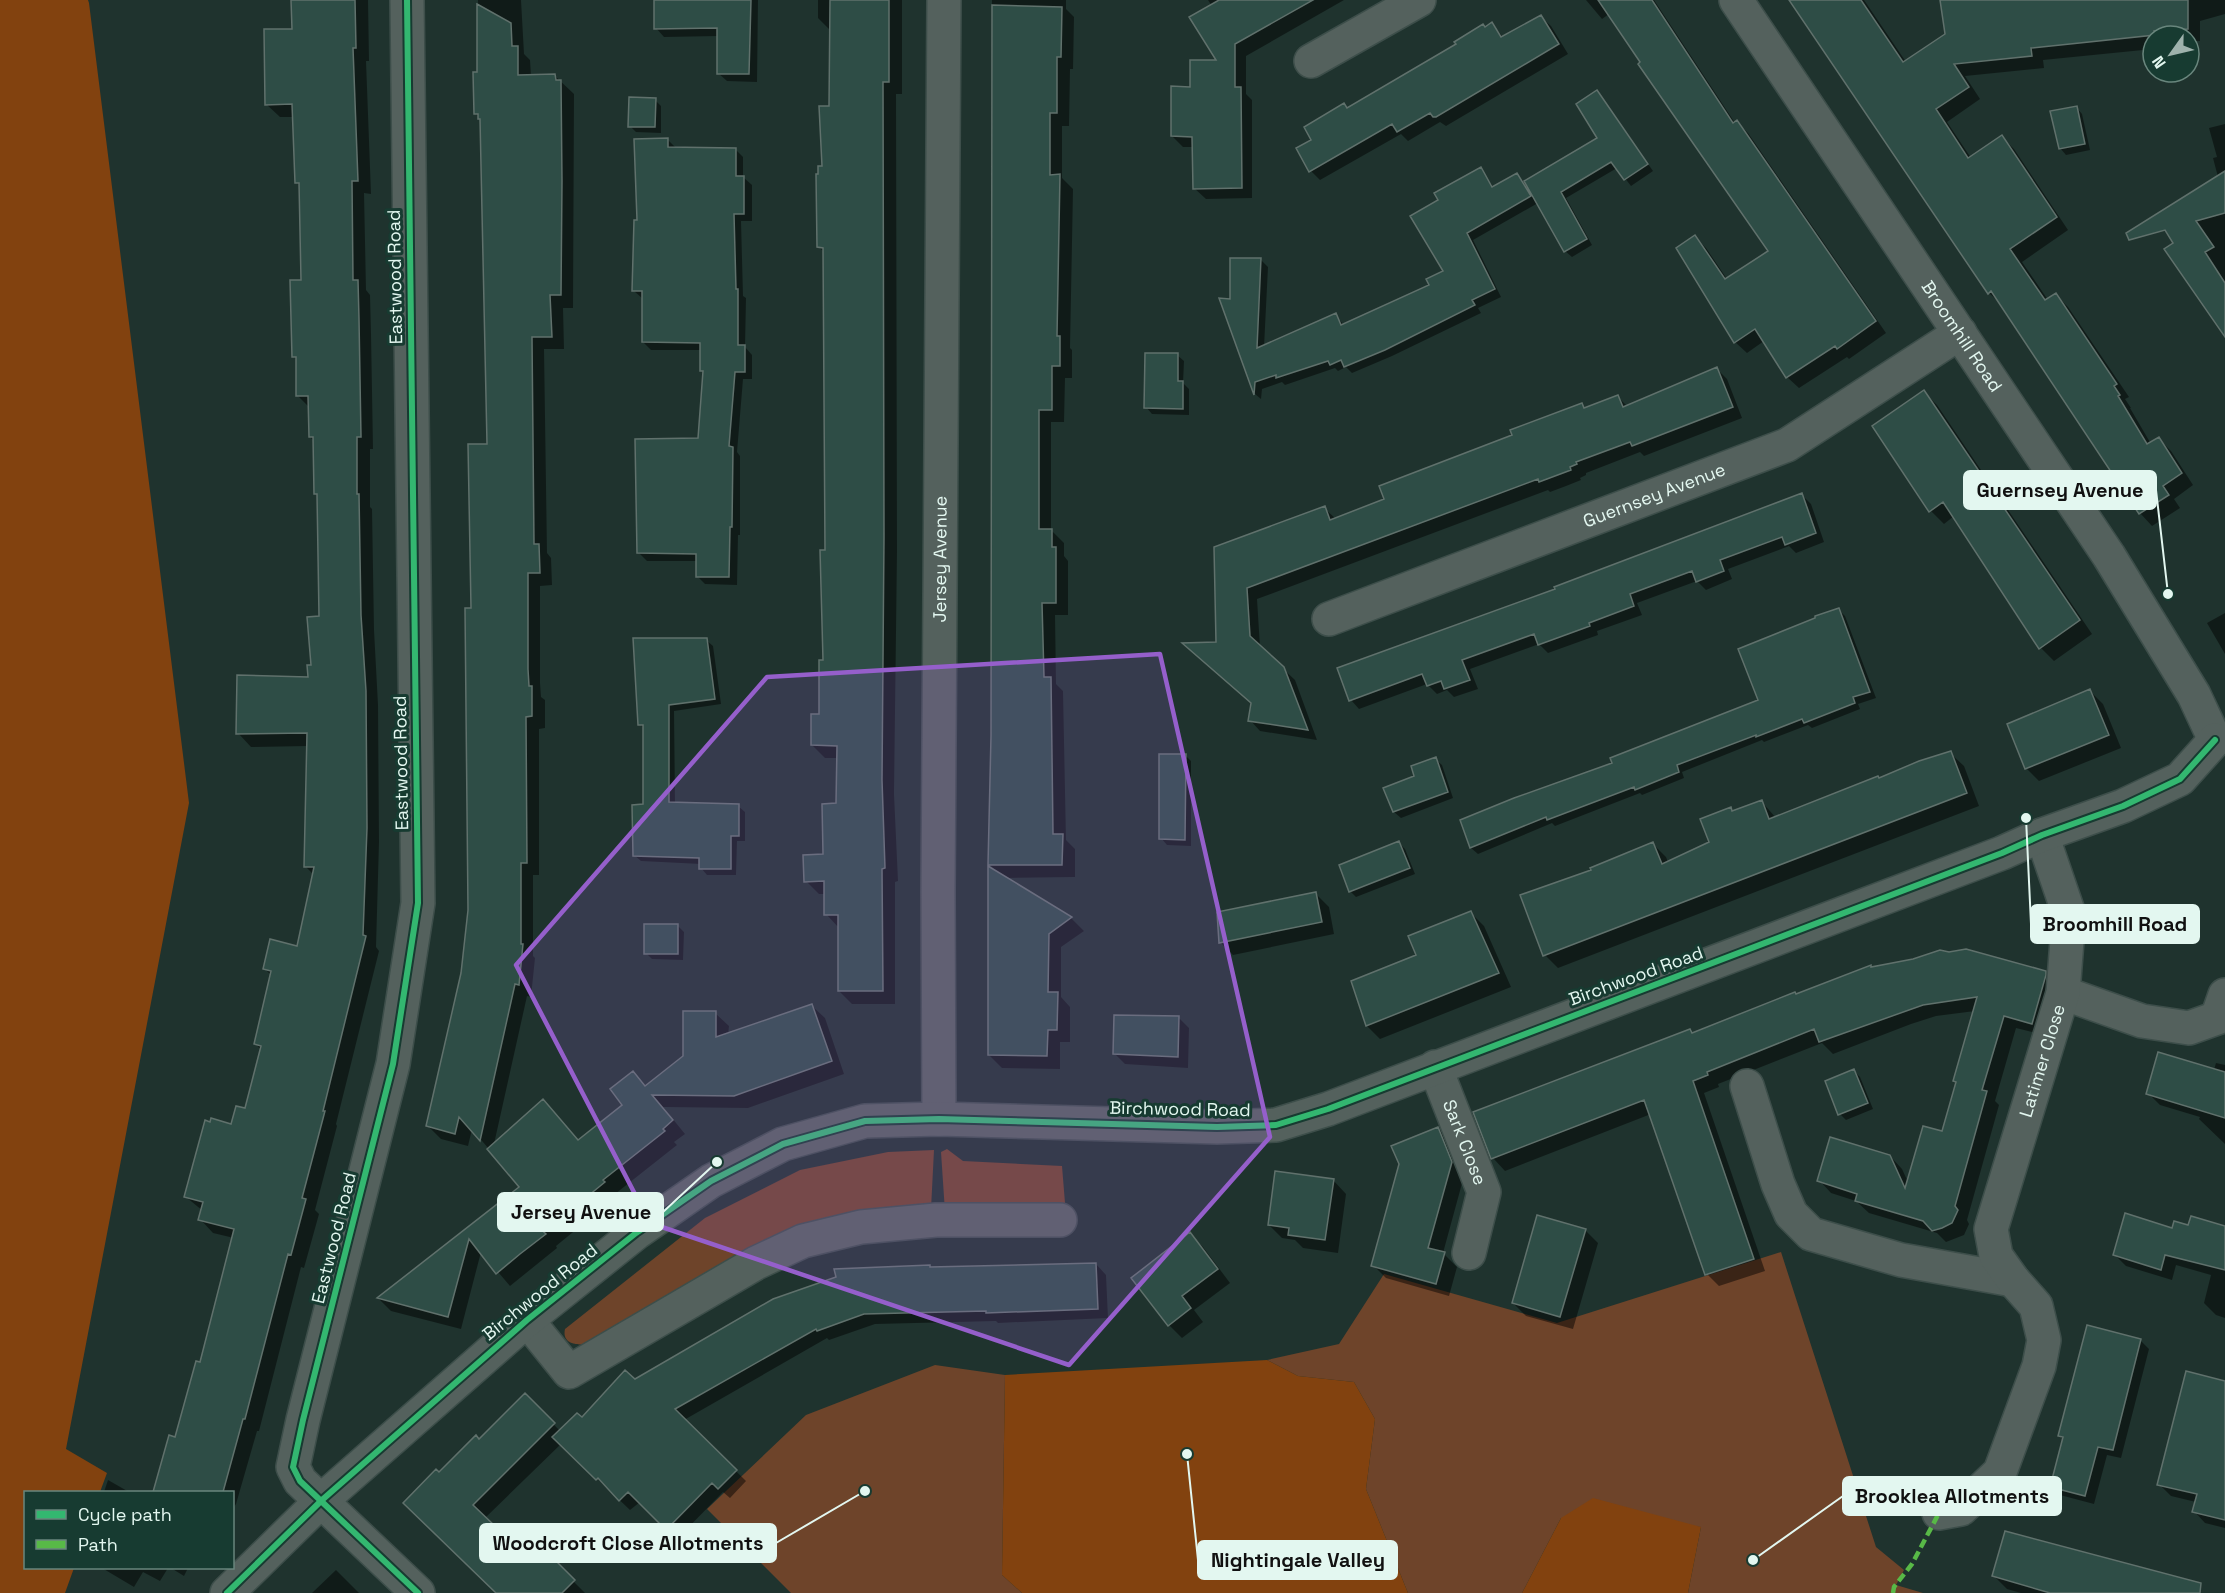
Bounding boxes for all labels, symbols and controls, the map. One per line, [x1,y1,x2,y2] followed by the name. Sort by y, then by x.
[2141,24,2201,84] north arrow
[2147,52,2171,72] text: N
[382,209,407,345] street label: Eastwood Road
[1916,276,2008,396] street label: Broomhill Road
[1580,457,1729,532] street label: Guernsey Avenue
[1964,471,2156,509] callout: Guernsey Avenue
[1976,477,2144,503] text: Guernsey Avenue
[928,496,952,622] street label: Jersey Avenue
[388,695,413,831] street label: Eastwood Road
[2031,905,2199,943] callout: Broomhill Road
[2043,911,2187,937] text: Broomhill Road
[1565,941,1706,1011] street label: Birchwood Road
[2014,1001,2070,1120] street label: Latimer Close
[1109,1096,1251,1121] street label: Birchwood Road
[1438,1096,1492,1188] street label: Sark Close
[306,1170,361,1306] street label: Eastwood Road
[498,1193,663,1231] callout: Jersey Avenue
[511,1199,651,1225] text: Jersey Avenue
[478,1238,602,1345] street label: Birchwood Road
[1843,1477,2061,1515] callout: Brooklea Allotments
[1855,1483,2049,1509] text: Brooklea Allotments
[24,1491,234,1569] legend
[78,1503,172,1526] text: Cycle path
[480,1524,776,1562] callout: Woodcroft Close Allotments
[493,1530,763,1556] text: Woodcroft Close Allotments
[78,1533,118,1556] text: Path
[1198,1541,1397,1579] callout: Nightingale Valley
[1211,1547,1385,1573] text: Nightingale Valley

